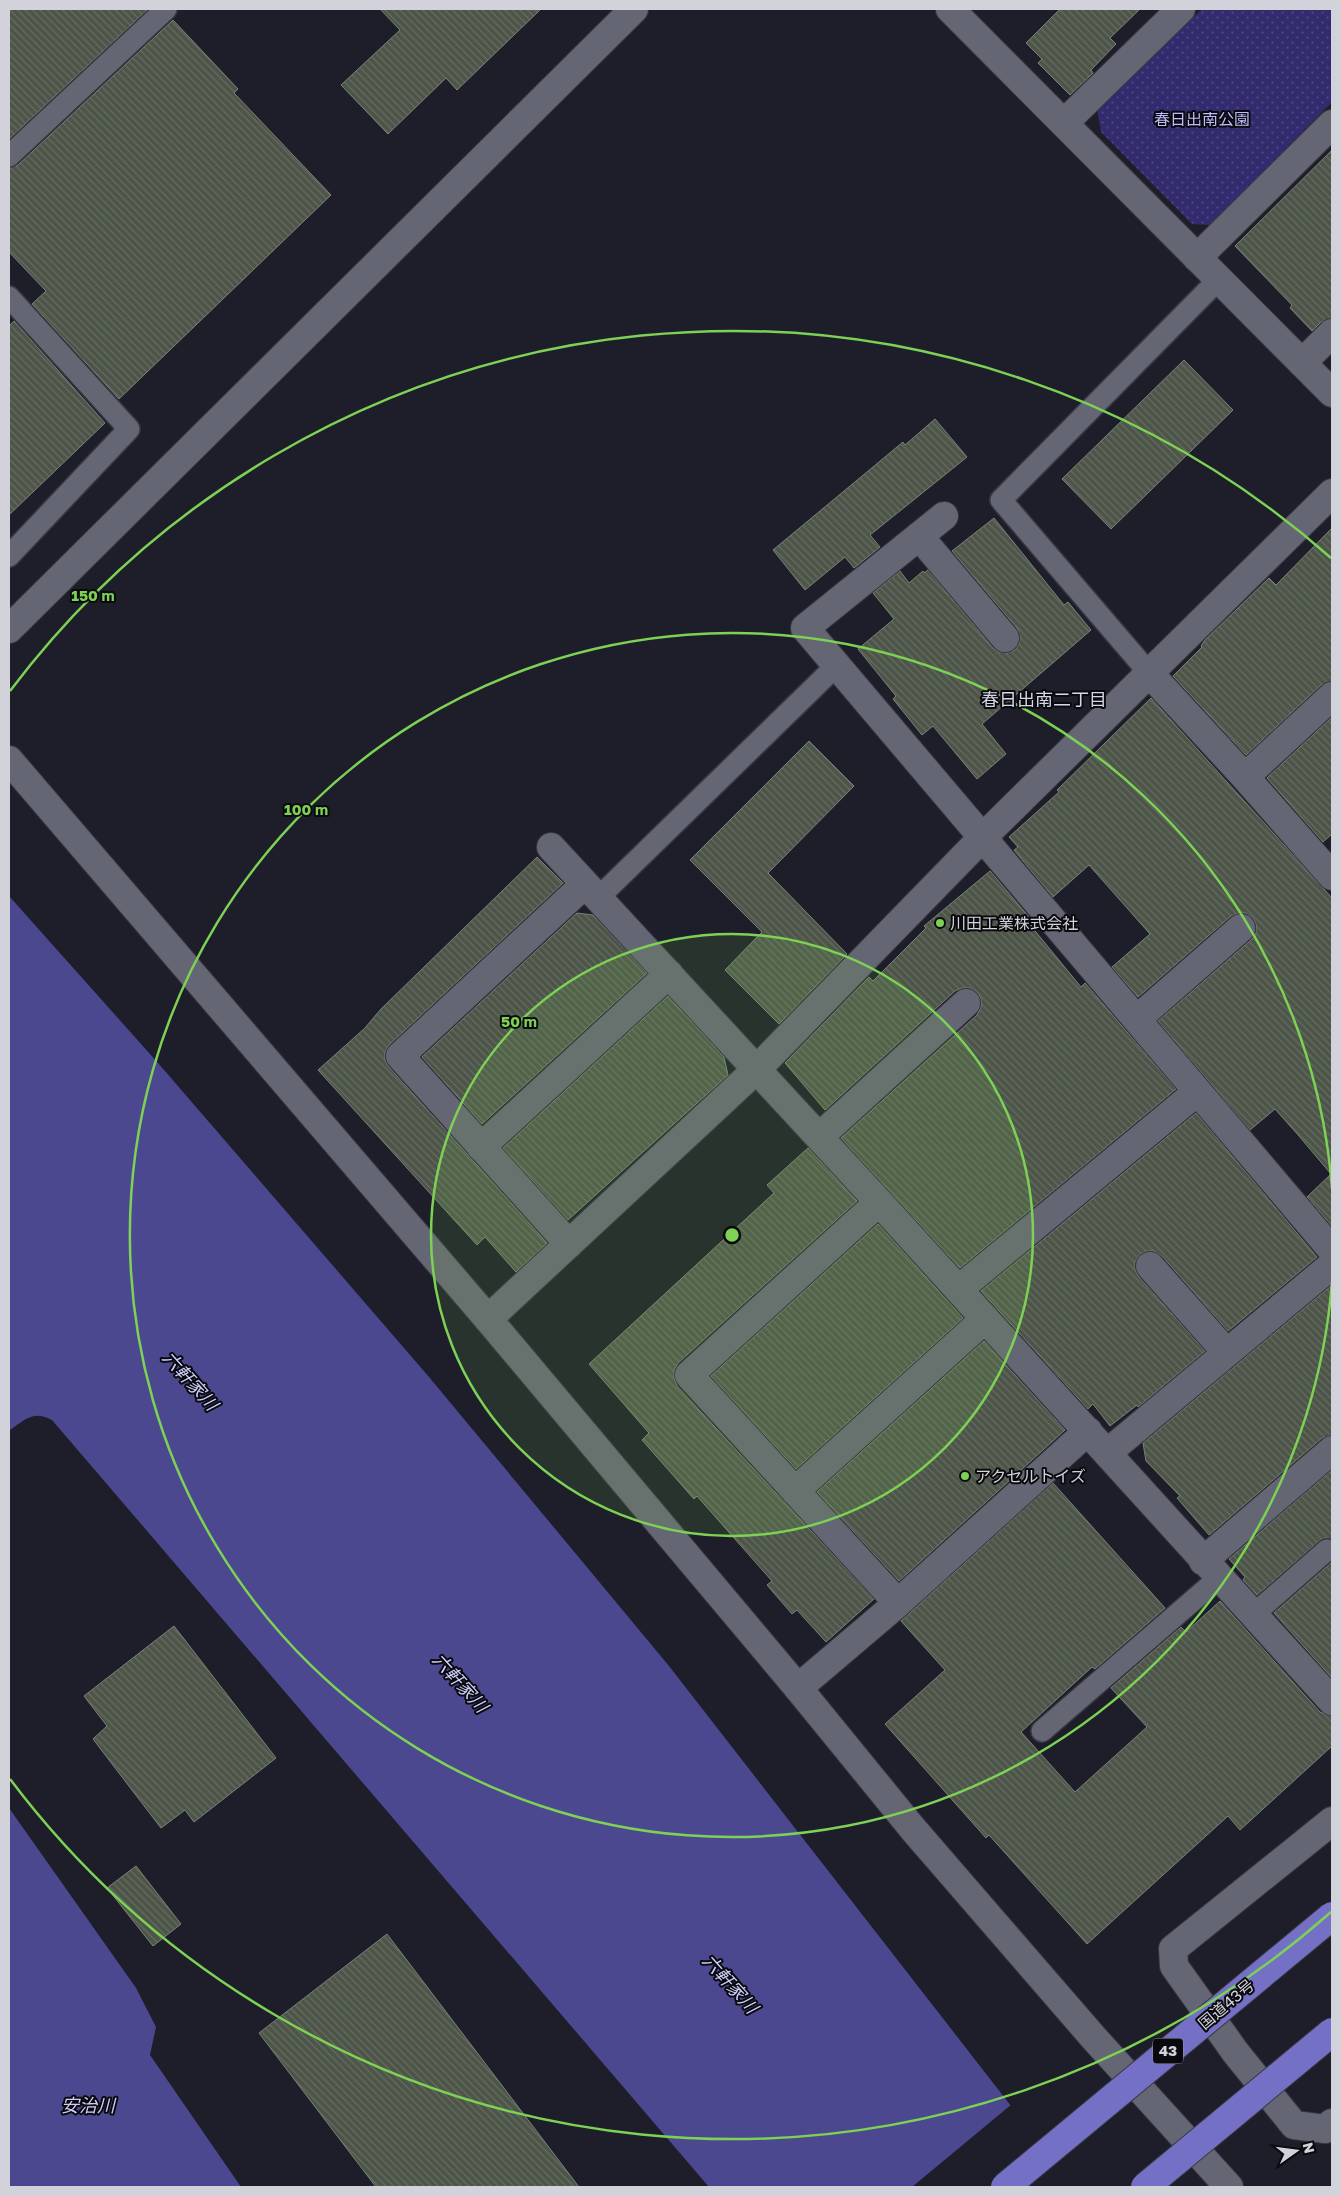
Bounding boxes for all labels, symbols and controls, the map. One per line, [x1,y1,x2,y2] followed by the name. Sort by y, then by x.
[1154,109,1250,129] park label: 春日出南公園
[71,586,115,604] text: 150 m
[981,688,1107,710] district label: 春日出南二丁目
[284,800,328,818] text: 100 m
[950,913,1078,933] place label: 川田工業株式会社
[934,917,946,929] marker: 川田工業株式会社
[501,1012,537,1030] text: 50 m
[723,1226,741,1244] centre of rings
[158,1346,224,1416] water label: 六軒家川
[975,1466,1086,1486] place label: アクセルトイズ
[959,1470,971,1482] marker: アクセルトイズ
[428,1648,494,1718] water label: 六軒家川
[698,1949,764,2019] water label: 六軒家川
[1194,1975,1258,2033] street label: 国道43号
[1153,2038,1183,2064] road number: 43
[61,2094,117,2116] water label: 安治川
[1271,2126,1321,2176] north arrow
[1300,2141,1319,2155] text: N

